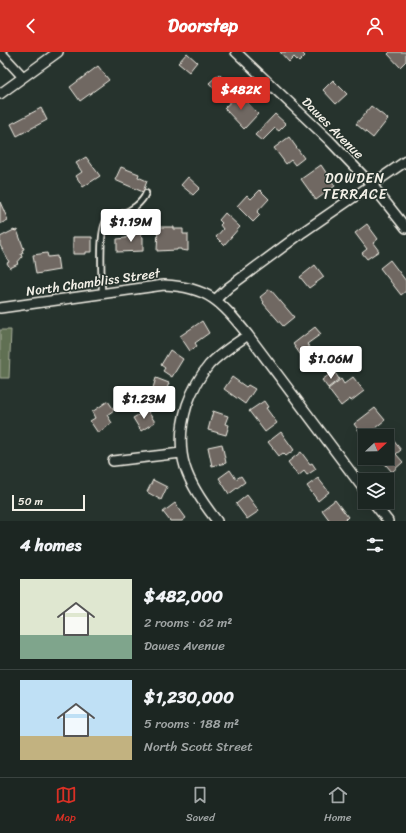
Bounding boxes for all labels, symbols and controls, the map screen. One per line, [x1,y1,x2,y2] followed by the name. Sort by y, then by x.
[168,10,238,42] text: Doorstep
[20,15,42,37] icon: back
[364,15,386,37] icon: person
[213,77,269,111] pin: $482K
[221,78,261,101] text: $482K
[296,91,370,165] street label: Dawes Avenue
[322,166,388,207] district label: DOWDEN TERRACE
[98,209,164,243] pin: $1.19M
[110,210,152,233] text: $1.19M
[25,261,162,303] street label: North Chambliss Street
[298,346,364,380] pin: $1.06M
[309,347,353,370] text: $1.06M
[111,386,177,420] pin: $1.23M
[122,387,166,410] text: $1.23M
[358,429,394,465] north arrow
[358,429,394,509] map controls
[358,473,394,509] button: layers
[18,492,43,511] text: 50 m
[12,493,85,512] scale bar
[20,530,81,560] text: 4 homes
[364,534,386,556] icon: filters
[144,581,223,611] text: $482,000
[52,595,100,643] icon: home
[144,611,232,634] text: 2 rooms · 62 m²
[144,634,225,657] text: Dawes Avenue
[144,682,234,712] text: $1,230,000
[52,696,100,744] icon: home
[144,712,239,735] text: 5 rooms · 188 m²
[144,735,253,758] text: North Scott Street
[55,784,77,827] tab: Map
[186,784,215,827] tab: Saved
[324,784,351,827] tab: Home

